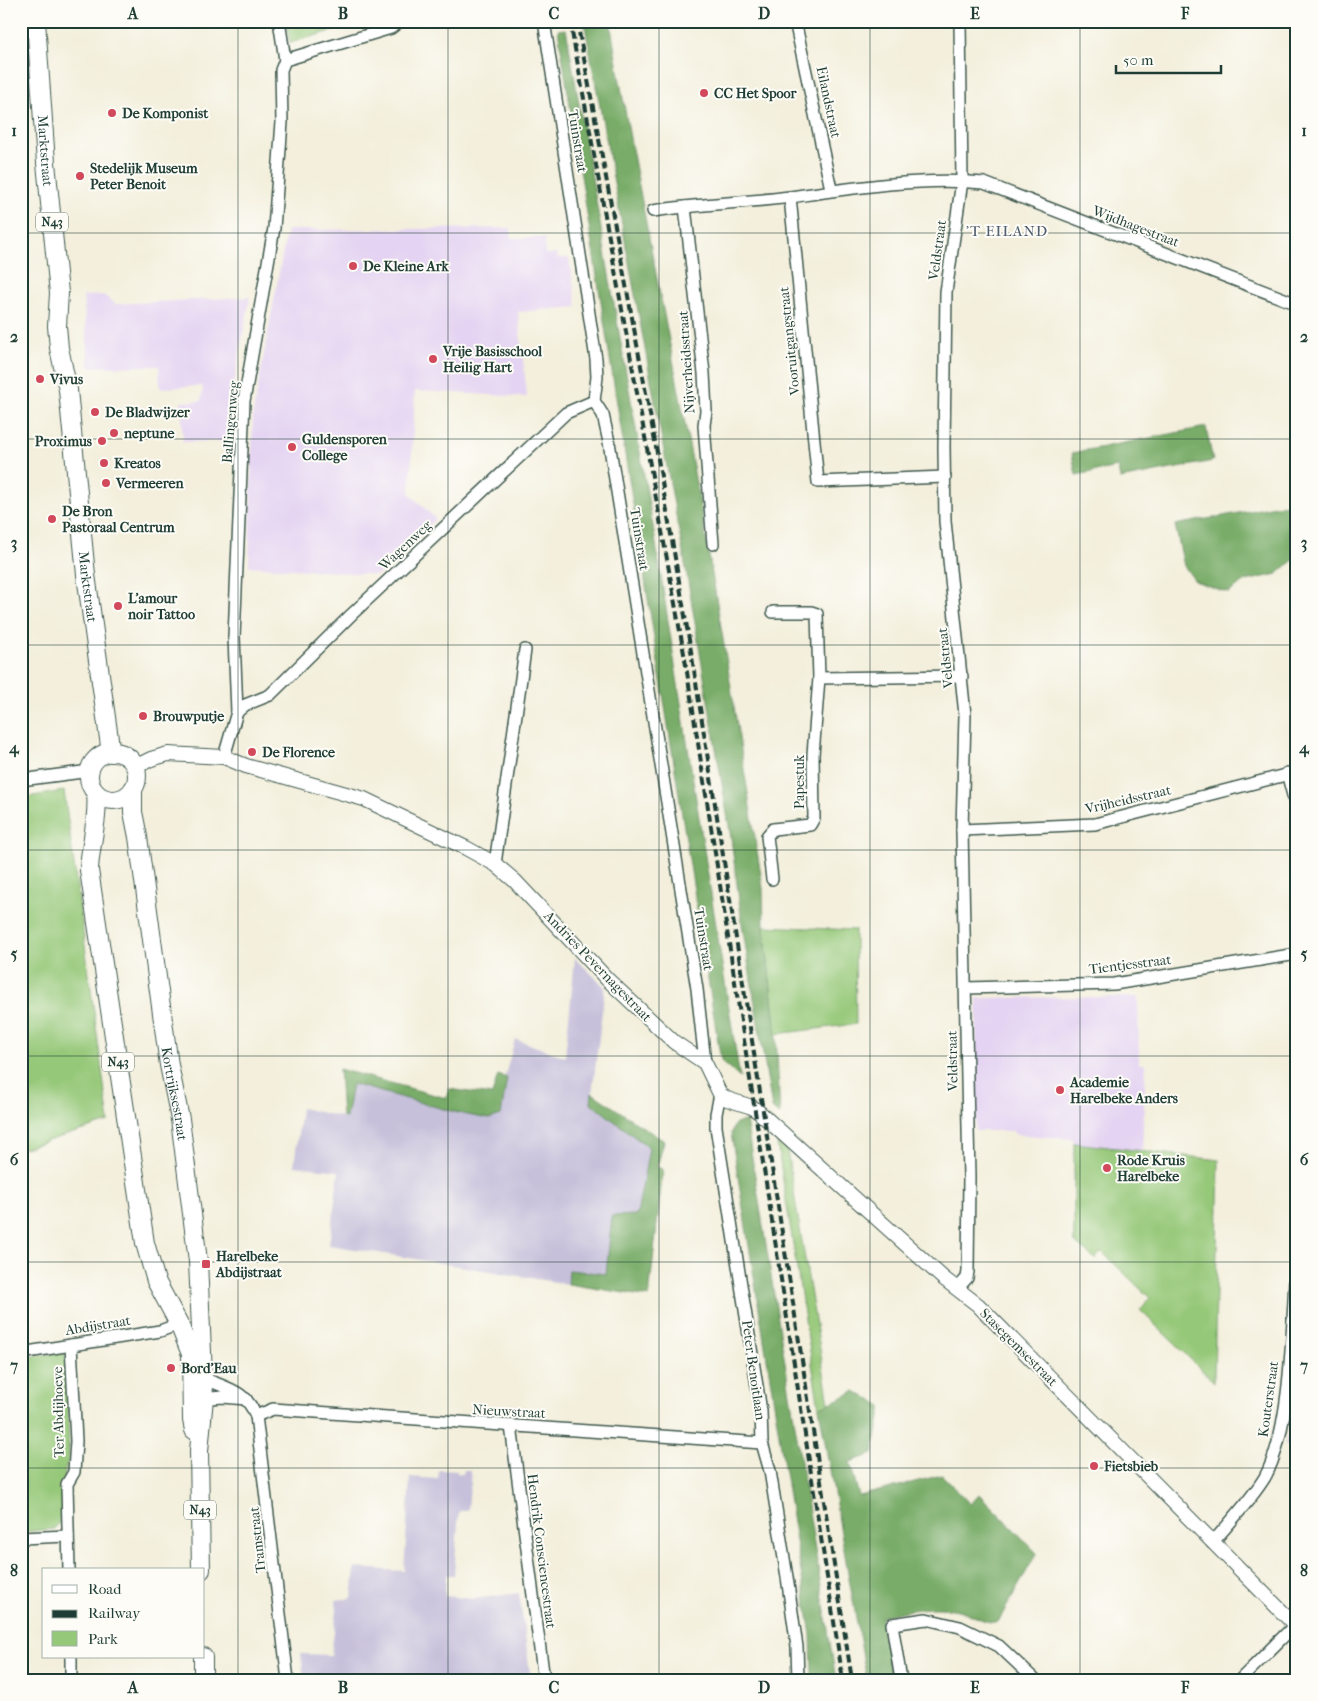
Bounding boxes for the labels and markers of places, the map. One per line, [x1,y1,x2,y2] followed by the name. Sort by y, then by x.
[714,85,798,102] place label: CC Het Spoor
[698,87,710,99] marker: CC Het Spoor
[122,105,209,122] place label: De Komponist
[106,107,118,119] marker: De Komponist
[90,160,198,193] place label: Stedelijk Museum Peter Benoit
[74,170,86,182] marker: Stedelijk Museum Peter Benoit
[363,258,450,275] place label: De Kleine Ark
[347,260,359,272] marker: De Kleine Ark
[442,343,542,376] place label: Vrije Basisschool Heilig Hart
[427,353,439,365] marker: Vrije Basisschool Heilig Hart
[49,371,84,388] place label: Vivus
[34,373,46,385] marker: Vivus
[105,404,191,421] place label: De Bladwijzer
[89,406,101,418] marker: De Bladwijzer
[123,425,175,442] place label: neptune
[108,427,120,439] marker: neptune
[302,431,388,464] place label: Guldensporen College
[35,433,93,450] place label: Proximus
[96,435,108,447] marker: Proximus
[286,441,298,453] marker: Guldensporen College
[114,455,162,472] place label: Kreatos
[98,457,110,469] marker: Kreatos
[115,475,184,492] place label: Vermeeren
[100,477,112,489] marker: Vermeeren
[62,503,175,536] place label: De Bron Pastoraal Centrum
[46,513,58,525] marker: De Bron Pastoraal Centrum
[127,590,195,623] place label: L'amour noir Tattoo
[112,600,124,612] marker: L'amour noir Tattoo
[153,708,224,725] place label: Brouwputje
[137,710,149,722] marker: Brouwputje
[262,744,335,761] place label: De Florence
[246,746,258,758] marker: De Florence
[1069,1074,1179,1107] place label: Academie Harelbeke Anders
[1054,1084,1066,1096] marker: Academie Harelbeke Anders
[1117,1152,1186,1185] place label: Rode Kruis Harelbeke
[1101,1162,1113,1174] marker: Rode Kruis Harelbeke
[215,1248,283,1281] place label: Harelbeke Abdijstraat
[200,1258,212,1270] marker: Harelbeke Abdijstraat
[181,1360,236,1377] place label: Bord'Eau
[165,1362,177,1374] marker: Bord'Eau
[1103,1458,1159,1475] place label: Fietsbieb
[1088,1460,1100,1472] marker: Fietsbieb

